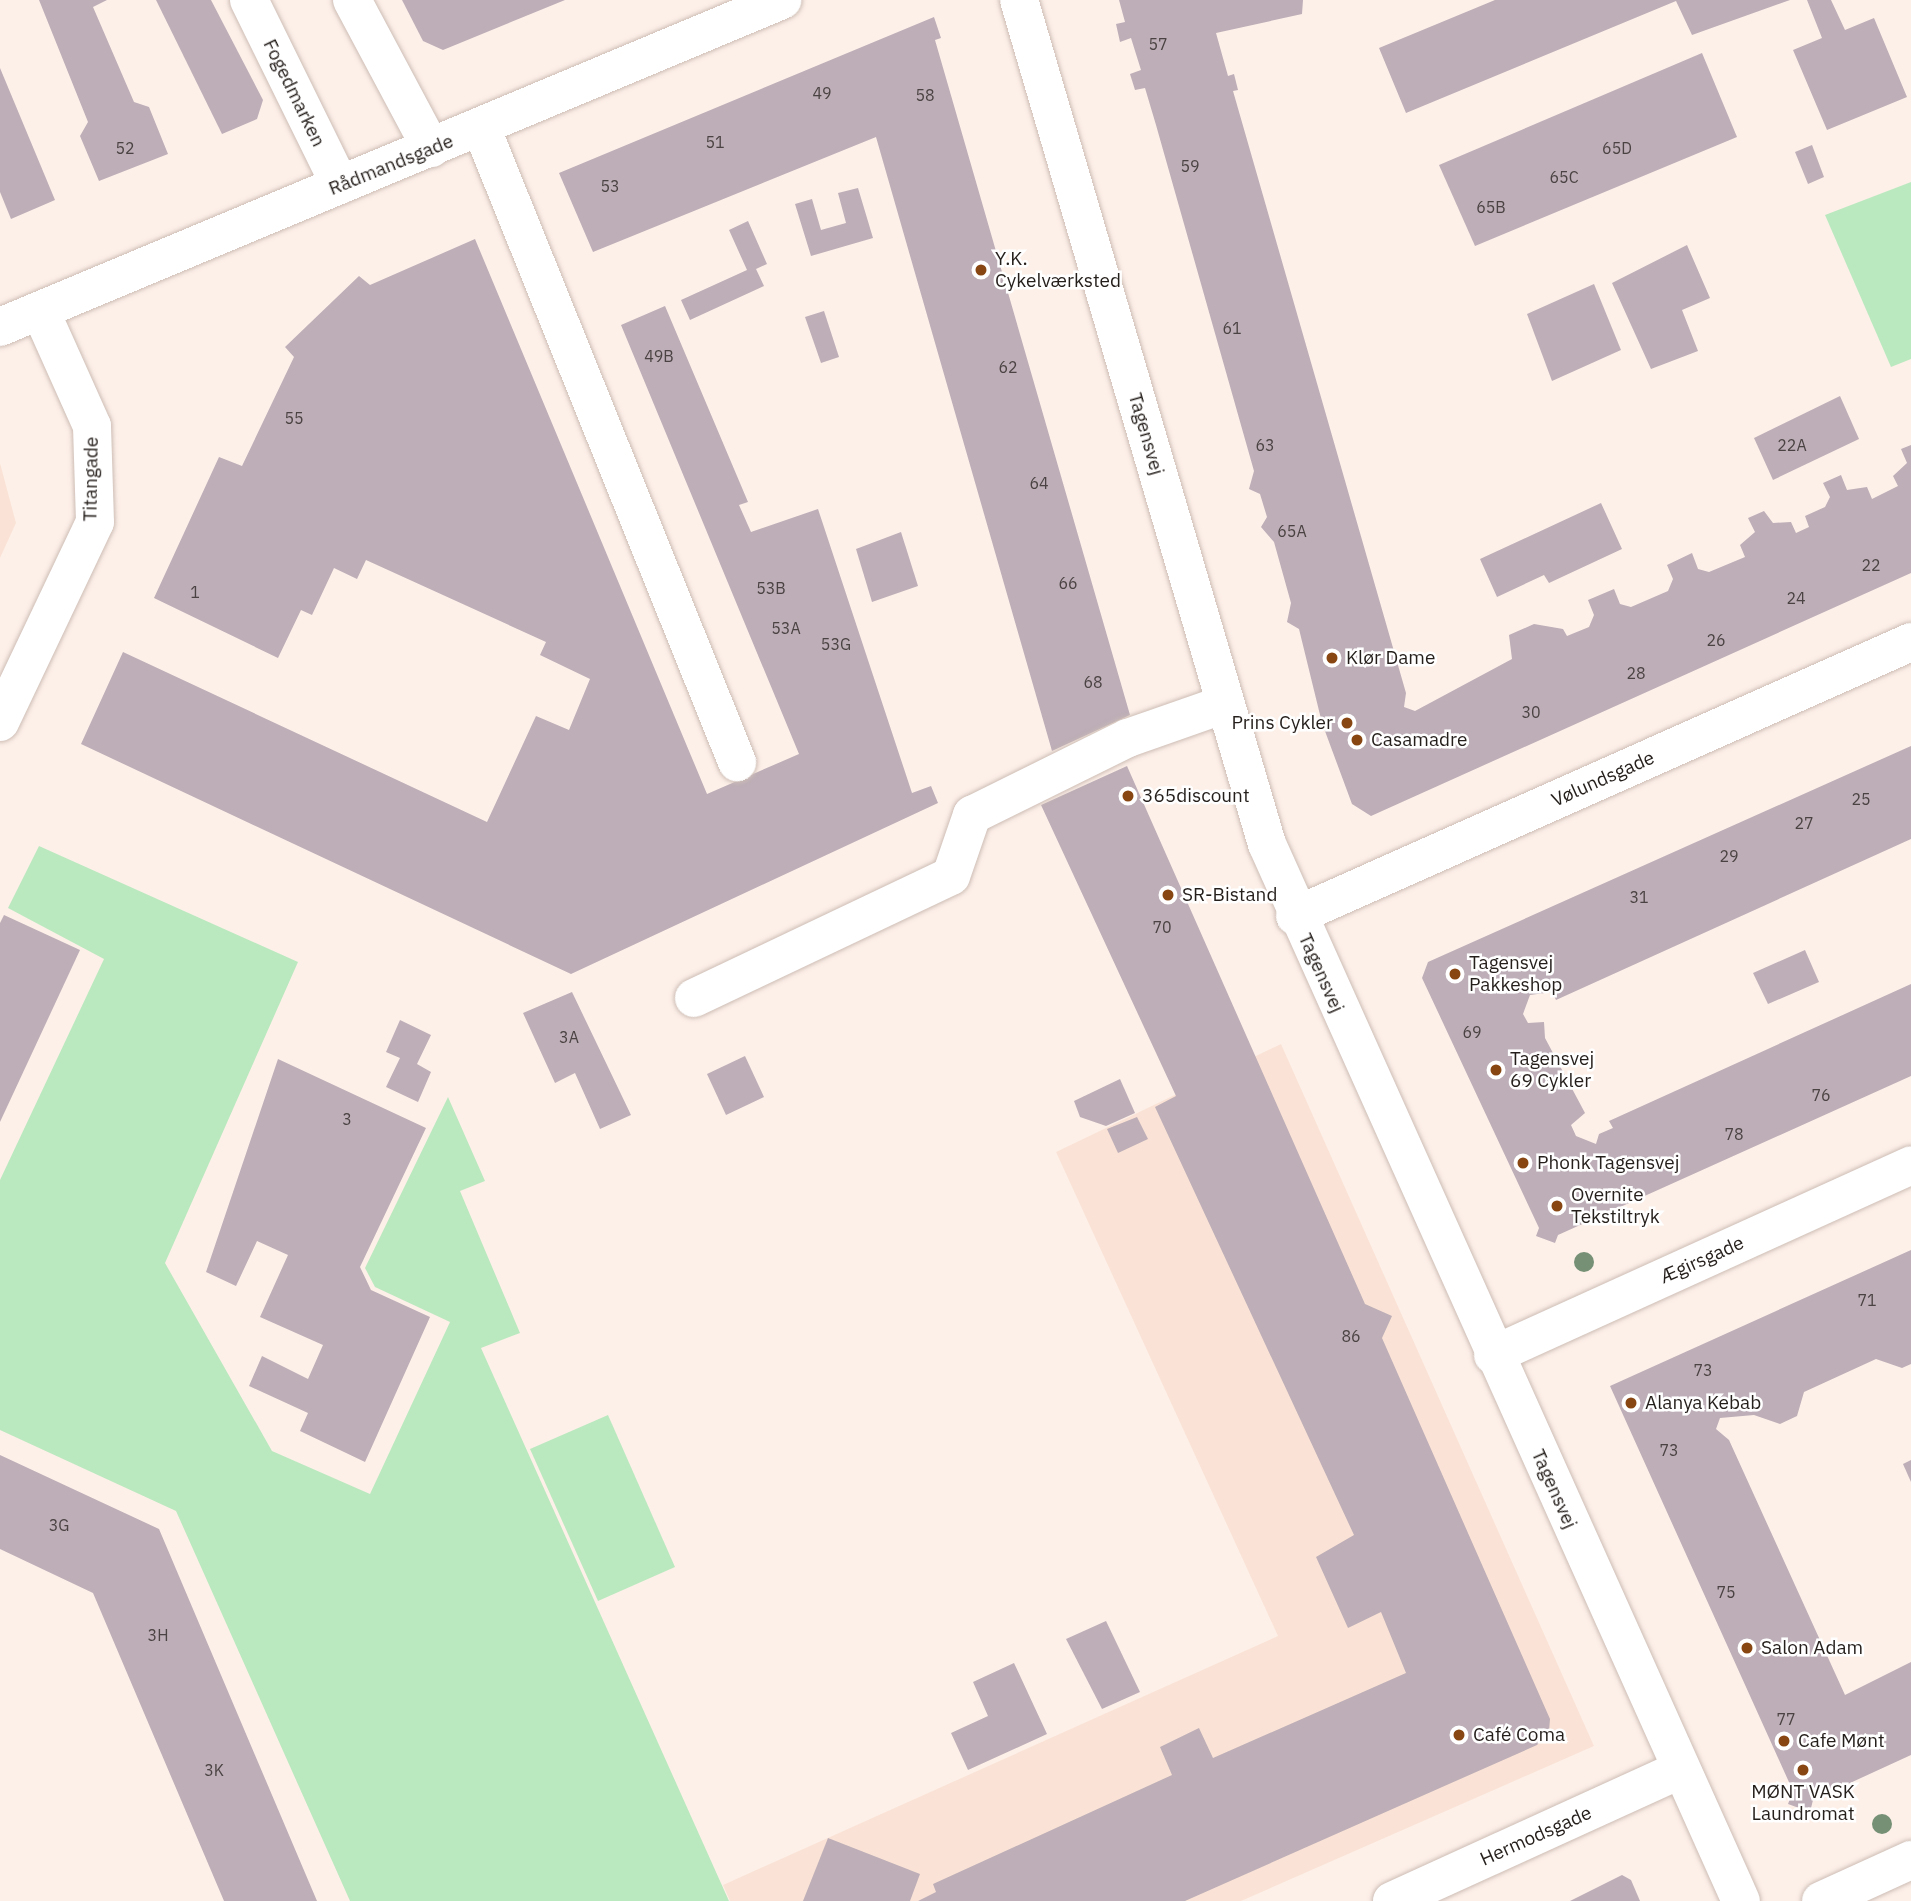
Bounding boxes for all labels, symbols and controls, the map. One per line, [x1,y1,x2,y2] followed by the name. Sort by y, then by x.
[1148,34,1168,54] house number: 57
[258,36,330,150] street label: Fogedmarken
[812,83,832,103] house number: 49
[915,85,935,105] house number: 58
[325,130,457,200] street label: Rådmandsgade
[705,132,725,152] house number: 51
[115,138,135,158] house number: 52
[1602,138,1632,158] house number: 65D
[1180,156,1200,176] house number: 59
[1549,167,1579,187] house number: 65C
[600,176,620,196] house number: 53
[1476,197,1506,217] house number: 65B
[995,248,1121,292] place label: Y.K. Cykelværksted
[973,262,989,278] marker: Y.K. Cykelværksted
[1222,318,1242,338] house number: 61
[644,346,674,366] house number: 49B
[998,357,1018,377] house number: 62
[1123,390,1169,478] street label: Tagensvej
[284,408,304,428] house number: 55
[1255,435,1275,455] house number: 63
[1777,435,1807,455] house number: 22A
[79,436,103,522] street label: Titangade
[1029,473,1049,493] house number: 64
[1277,521,1307,541] house number: 65A
[1861,555,1881,575] house number: 22
[1058,573,1078,593] house number: 66
[756,578,786,598] house number: 53B
[190,582,200,602] house number: 1
[1786,588,1806,608] house number: 24
[771,618,801,638] house number: 53A
[1706,630,1726,650] house number: 26
[821,634,851,654] house number: 53G
[1346,647,1435,669] place label: Klør Dame
[1324,650,1340,666] marker: Klør Dame
[1626,663,1646,683] house number: 28
[1083,672,1103,692] house number: 68
[1521,702,1541,722] house number: 30
[1232,712,1333,734] place label: Prins Cykler
[1339,715,1355,731] marker: Prins Cykler
[1371,729,1467,751] place label: Casamadre
[1349,732,1365,748] marker: Casamadre
[1548,746,1658,812] street label: Vølundsgade
[1142,785,1250,807] place label: 365discount
[1120,788,1136,804] marker: 365discount
[1851,789,1871,809] house number: 25
[1794,813,1814,833] house number: 27
[1719,846,1739,866] house number: 29
[1182,884,1277,906] place label: SR-Bistand
[1160,887,1176,903] marker: SR-Bistand
[1629,887,1649,907] house number: 31
[1152,917,1172,937] house number: 70
[1293,930,1349,1016] street label: Tagensvej
[1469,952,1562,996] place label: Tagensvej Pakkeshop
[1447,966,1463,982] marker: Tagensvej Pakkeshop
[1462,1022,1482,1042] house number: 69
[559,1027,579,1047] house number: 3A
[1510,1048,1594,1092] place label: Tagensvej 69 Cykler
[1488,1062,1504,1078] marker: Tagensvej 69 Cykler
[1811,1085,1831,1105] house number: 76
[342,1109,352,1129] house number: 3
[1724,1124,1744,1144] house number: 78
[1537,1152,1679,1174] place label: Phonk Tagensvej
[1515,1155,1531,1171] marker: Phonk Tagensvej
[1571,1184,1660,1228] place label: Overnite Tekstiltryk
[1549,1198,1565,1214] marker: Overnite Tekstiltryk
[1656,1231,1748,1289] street label: Ægirsgade
[1857,1290,1877,1310] house number: 71
[1341,1326,1361,1346] house number: 86
[1693,1360,1713,1380] house number: 73
[1645,1392,1761,1414] place label: Alanya Kebab
[1623,1395,1639,1411] marker: Alanya Kebab
[1659,1440,1679,1460] house number: 73
[1526,1446,1582,1532] street label: Tagensvej
[49,1515,69,1535] house number: 3G
[1716,1582,1736,1602] house number: 75
[148,1625,168,1645] house number: 3H
[1761,1637,1863,1659] place label: Salon Adam
[1739,1640,1755,1656] marker: Salon Adam
[1776,1709,1796,1729] house number: 77
[1473,1724,1565,1746] place label: Café Coma
[1451,1727,1467,1743] marker: Café Coma
[1798,1730,1885,1752] place label: Cafe Mønt
[1776,1733,1792,1749] marker: Cafe Mønt
[204,1760,224,1780] house number: 3K
[1795,1762,1811,1778] marker: MØNT VASK Laundromat
[1751,1781,1855,1825] place label: MØNT VASK Laundromat
[1477,1801,1595,1871] street label: Hermodsgade

